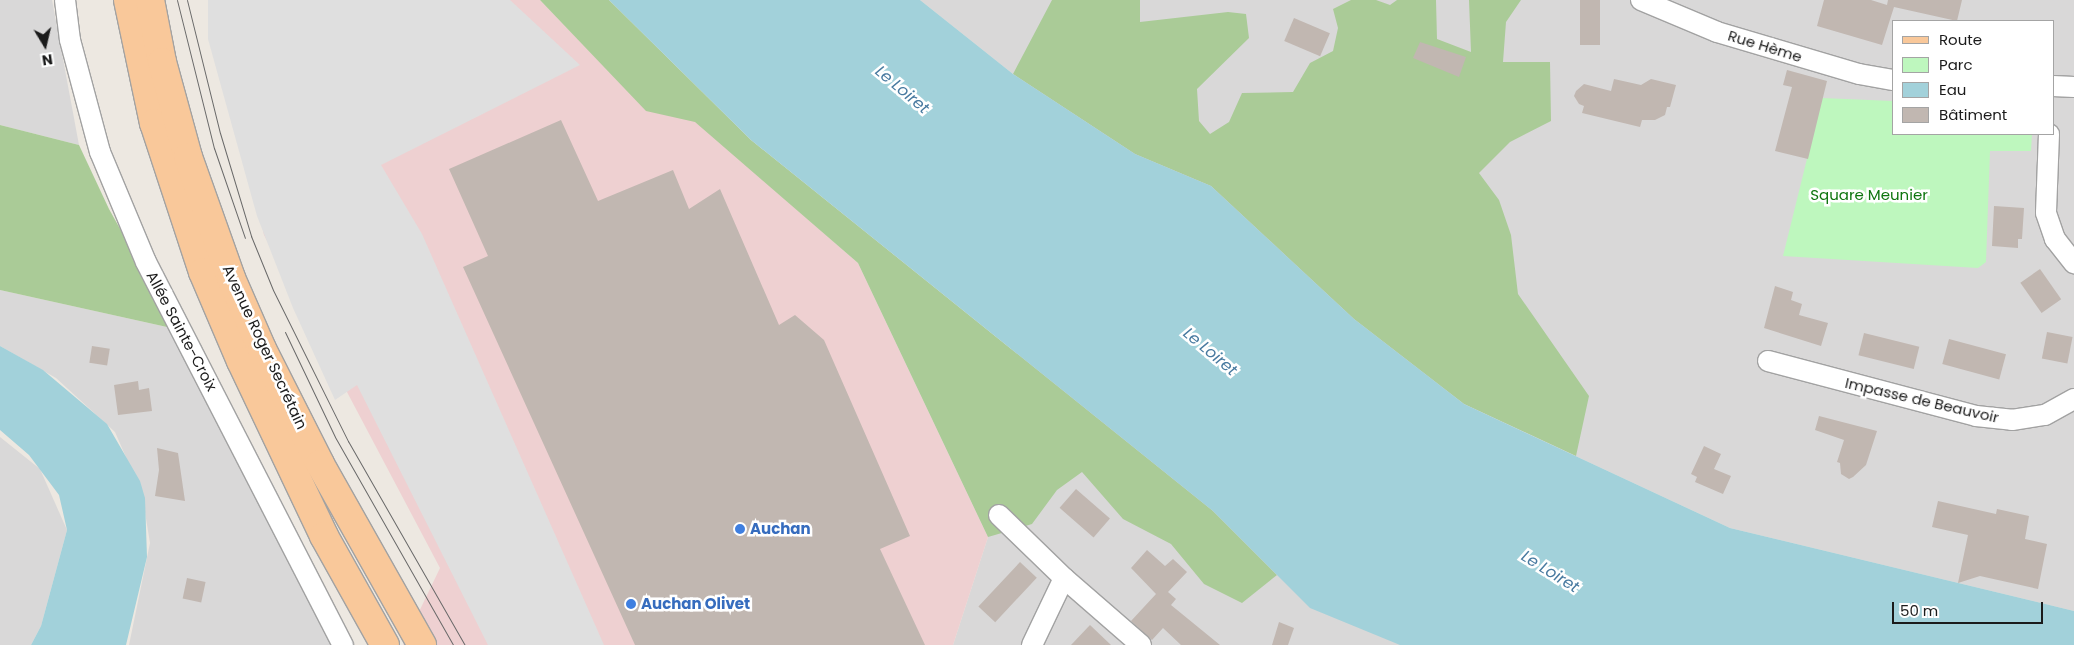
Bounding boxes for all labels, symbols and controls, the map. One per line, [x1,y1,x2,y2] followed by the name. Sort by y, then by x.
[20,20,70,70] north arrow
[1892,20,2054,135] legend
[1726,26,1804,66] street label: Rue Hème
[1939,29,1982,50] text: Route
[41,49,54,71] text: N
[1939,54,1973,75] text: Parc
[871,62,933,118] water label: Le Loiret
[1939,79,1966,100] text: Eau
[1939,104,2007,125] text: Bâtiment
[1810,186,1928,204] park label: Square Meunier
[219,262,311,432] street label: Avenue Roger Secrétain
[143,268,221,394] street label: Allée Sainte-Croix
[1179,324,1241,380] water label: Le Loiret
[1843,374,2001,426] street label: Impasse de Beauvoir
[750,520,811,538] place label: Auchan
[734,523,746,535] marker: Auchan
[1518,547,1582,597] water label: Le Loiret
[1894,592,2045,624] scale bar
[641,595,750,613] place label: Auchan Olivet
[625,598,637,610] marker: Auchan Olivet
[1900,600,1938,621] text: 50 m

